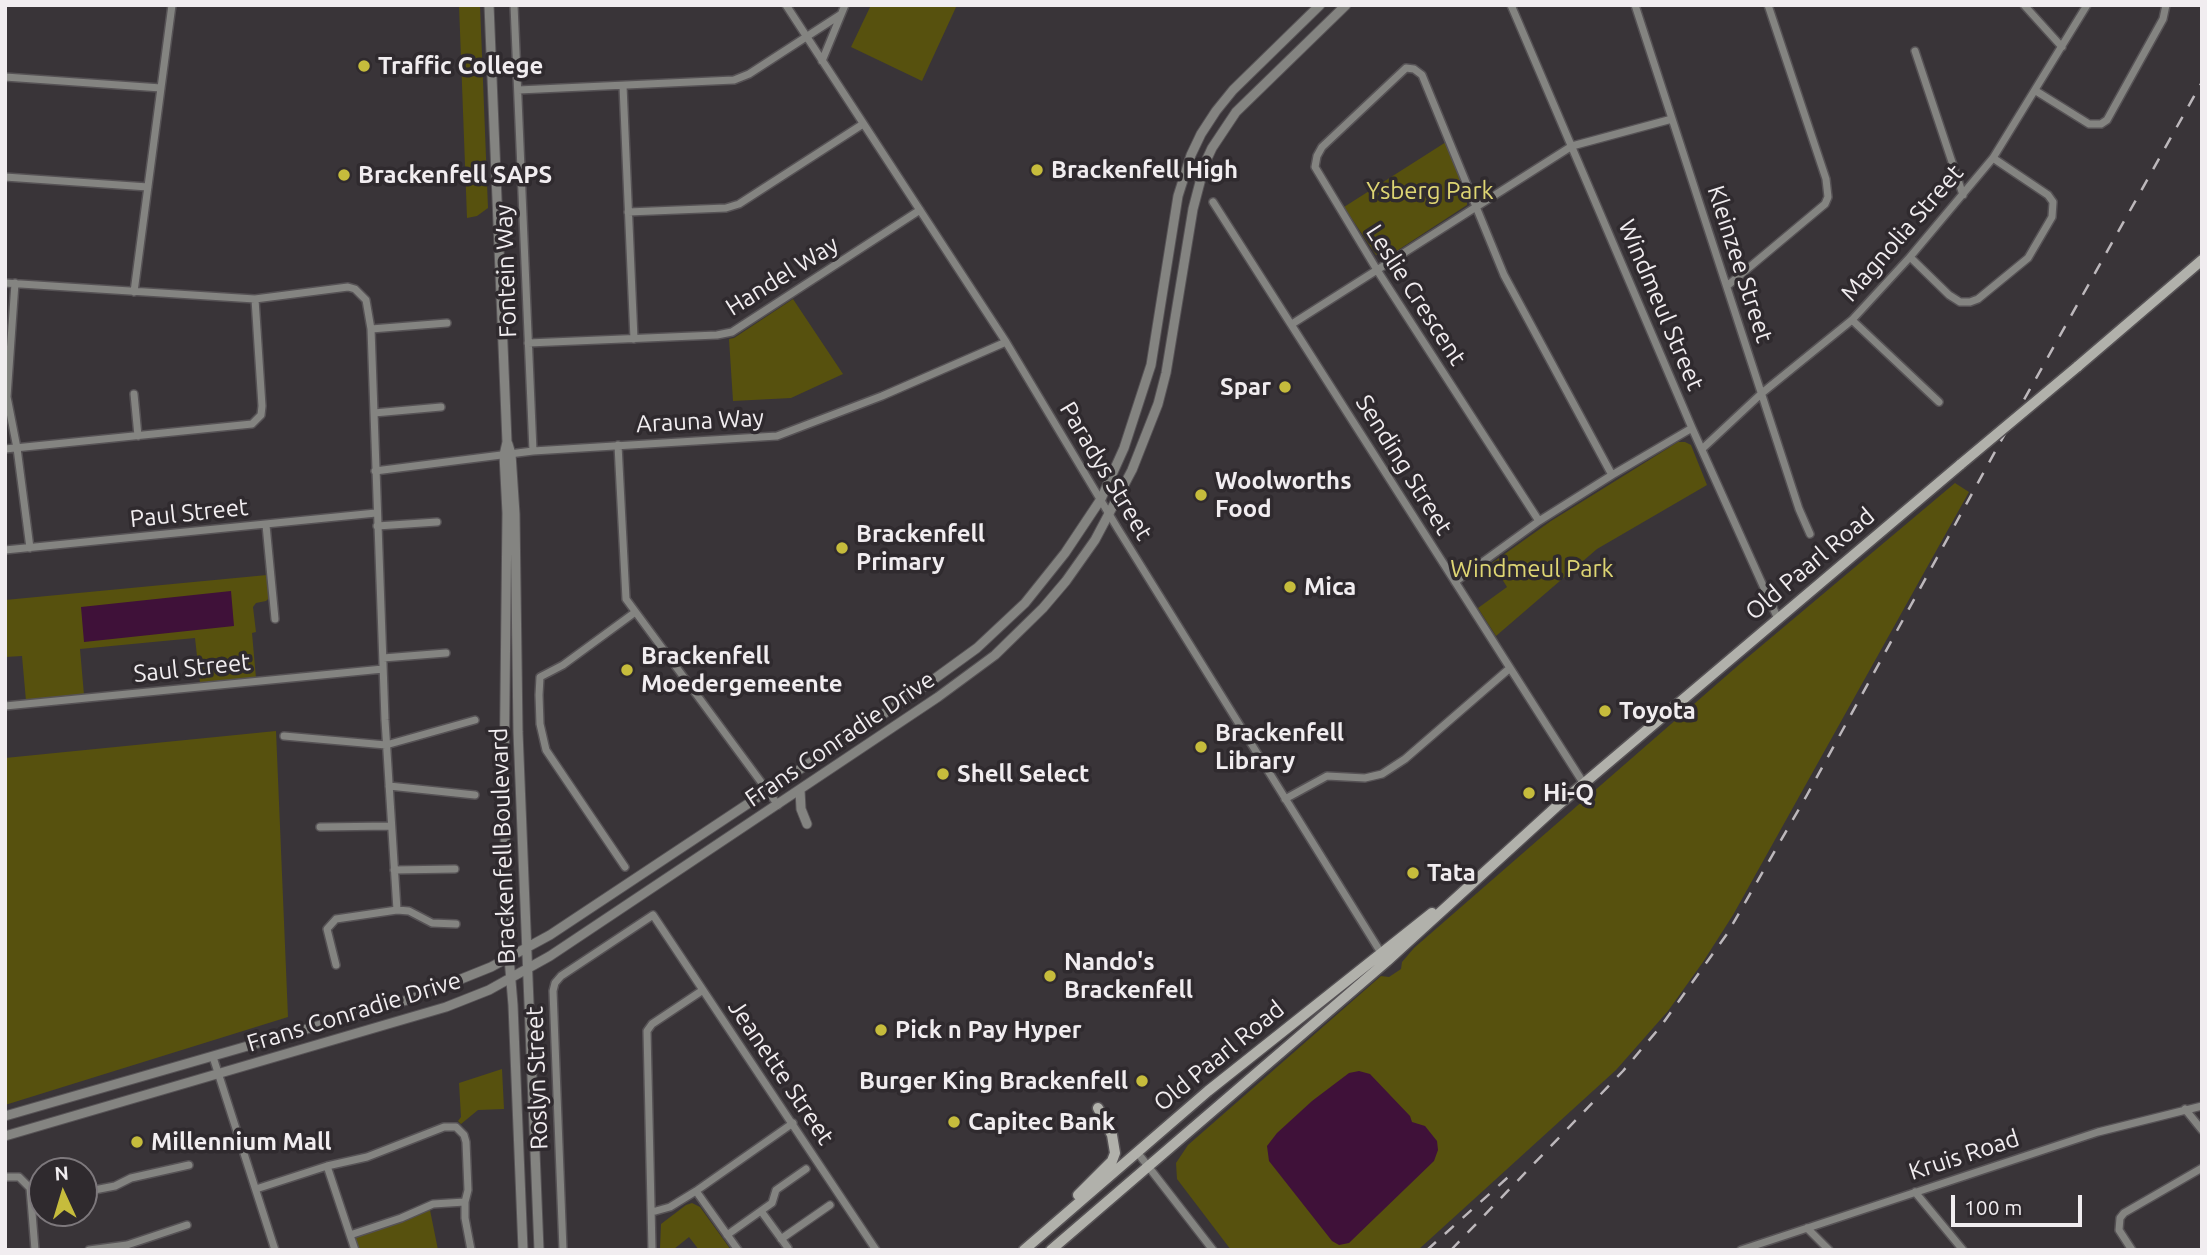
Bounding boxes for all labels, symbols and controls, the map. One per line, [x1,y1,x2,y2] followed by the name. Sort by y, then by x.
[378,52,543,80] place label: Traffic College
[356,58,372,74] marker: Traffic College
[1051,156,1238,184] place label: Brackenfell High
[1835,159,1969,307] street label: Magnolia Street
[358,161,552,189] place label: Brackenfell SAPS
[1029,162,1045,178] marker: Brackenfell High
[336,167,352,183] marker: Brackenfell SAPS
[1366,177,1494,205] park label: Ysberg Park
[1701,182,1779,346] street label: Kleinzee Street
[489,204,523,338] street label: Fontein Way
[1612,215,1710,395] street label: Windmeul Street
[1360,219,1472,371] street label: Leslie Crescent
[720,230,844,322] street label: Handel Way
[1220,373,1271,401] place label: Spar
[1277,379,1293,395] marker: Spar
[1350,390,1458,540] street label: Sending Street
[1053,397,1159,545] street label: Paradys Street
[635,403,765,439] street label: Arauna Way
[1215,467,1351,523] place label: Woolworths Food
[1193,487,1209,503] marker: Woolworths Food
[128,492,250,534] street label: Paul Street
[1740,502,1880,626] street label: Old Paarl Road
[856,520,985,576] place label: Brackenfell Primary
[834,540,850,556] marker: Brackenfell Primary
[1450,555,1614,583] park label: Windmeul Park
[1304,573,1356,601] place label: Mica
[1282,579,1298,595] marker: Mica
[641,642,843,698] place label: Brackenfell Moedergemeente
[132,648,252,688] street label: Saul Street
[619,662,635,678] marker: Brackenfell Moedergemeente
[740,665,940,813] street label: Frans Conradie Drive
[1619,697,1696,725] place label: Toyota
[1597,703,1613,719] marker: Toyota
[1215,719,1344,775] place label: Brackenfell Library
[484,727,522,965] street label: Brackenfell Boulevard
[1193,739,1209,755] marker: Brackenfell Library
[957,760,1089,788] place label: Shell Select
[935,766,951,782] marker: Shell Select
[1543,779,1594,807] place label: Hi-Q
[1521,785,1537,801] marker: Hi-Q
[1427,859,1476,887] place label: Tata
[1405,865,1421,881] marker: Tata
[1064,948,1193,1004] place label: Nando's Brackenfell
[243,966,465,1058] street label: Frans Conradie Drive
[1042,968,1058,984] marker: Nando's Brackenfell
[722,994,840,1150] street label: Jeanette Street
[1148,995,1290,1117] street label: Old Paarl Road
[520,1006,554,1150] street label: Roslyn Street
[895,1016,1082,1044] place label: Pick n Pay Hyper
[873,1022,889,1038] marker: Pick n Pay Hyper
[859,1067,1128,1095] place label: Burger King Brackenfell
[1134,1073,1150,1089] marker: Burger King Brackenfell
[968,1108,1115,1136] place label: Capitec Bank
[946,1114,962,1130] marker: Capitec Bank
[1905,1124,2023,1186] street label: Kruis Road
[151,1128,332,1156] place label: Millennium Mall
[129,1134,145,1150] marker: Millennium Mall
[28,1157,98,1227] north arrow
[54,1162,70,1185] text: N
[1955,1182,2086,1226] scale bar
[1964,1195,2022,1219] text: 100 m

